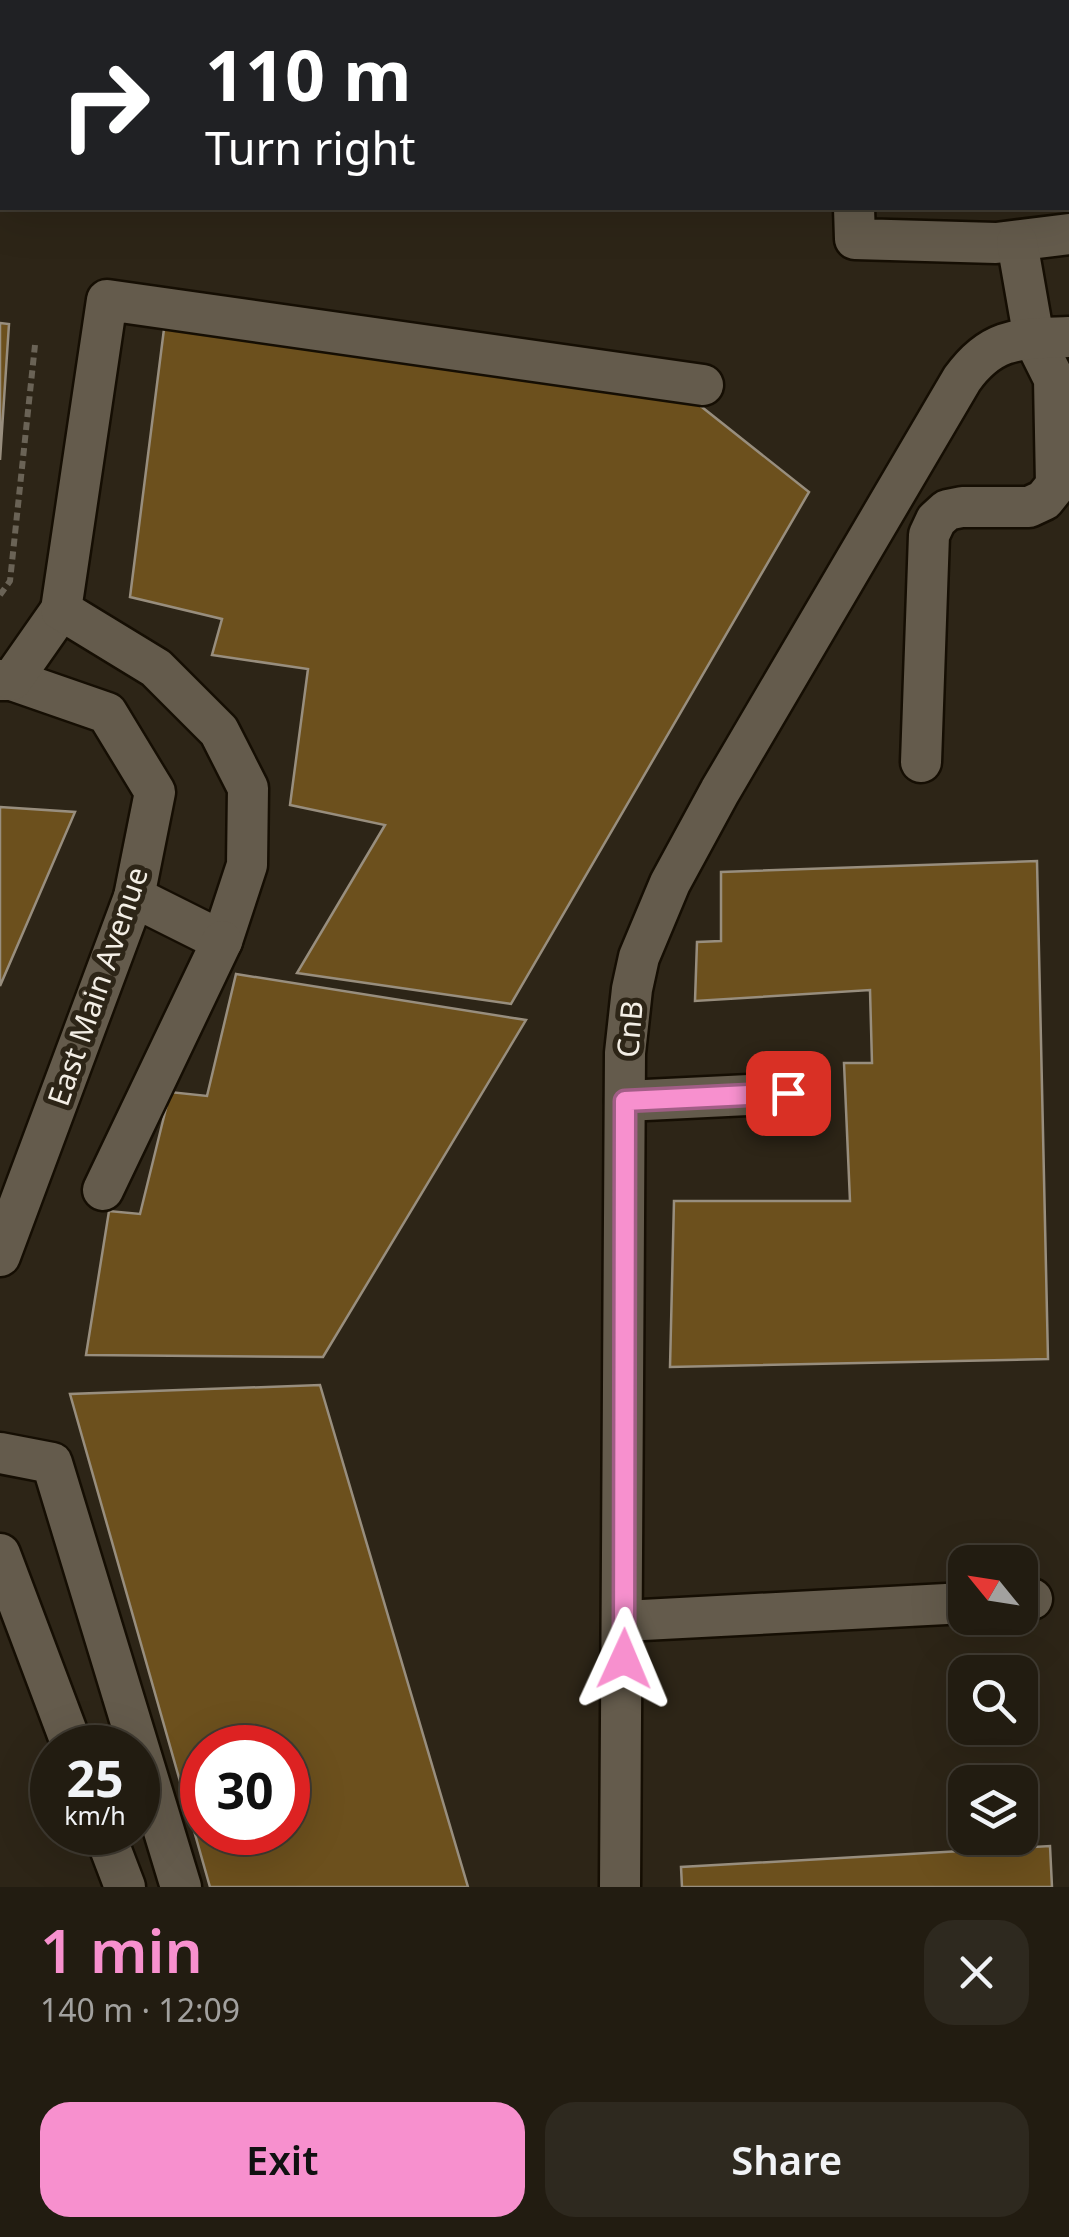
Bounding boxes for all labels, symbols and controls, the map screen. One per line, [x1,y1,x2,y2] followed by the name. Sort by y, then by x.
[205,26,412,122] text: 110 m
[40,40,170,170] icon: right
[205,117,416,178] text: Turn right
[37,861,157,1111] street label: East Main Avenue
[606,999,652,1059] street label: CnB
[746,1051,831,1136] pin
[761,1066,816,1121] icon: arrive
[948,1545,1038,1635] north arrow
[948,1545,1038,1855] map controls
[572,1607,676,1711] position arrow
[948,1655,1038,1745] button: search
[180,1725,310,1855] speed limit sign: 30
[66,1744,124,1812] text: 25
[948,1765,1038,1855] button: layers
[64,1798,126,1832] text: km/h
[40,1909,203,1991] text: 1 min
[924,1920,1029,2025] button: close
[40,1988,240,2031] text: 140 m · 12:09
[40,2102,525,2217] button: Exit
[545,2102,1029,2217] button: Share

